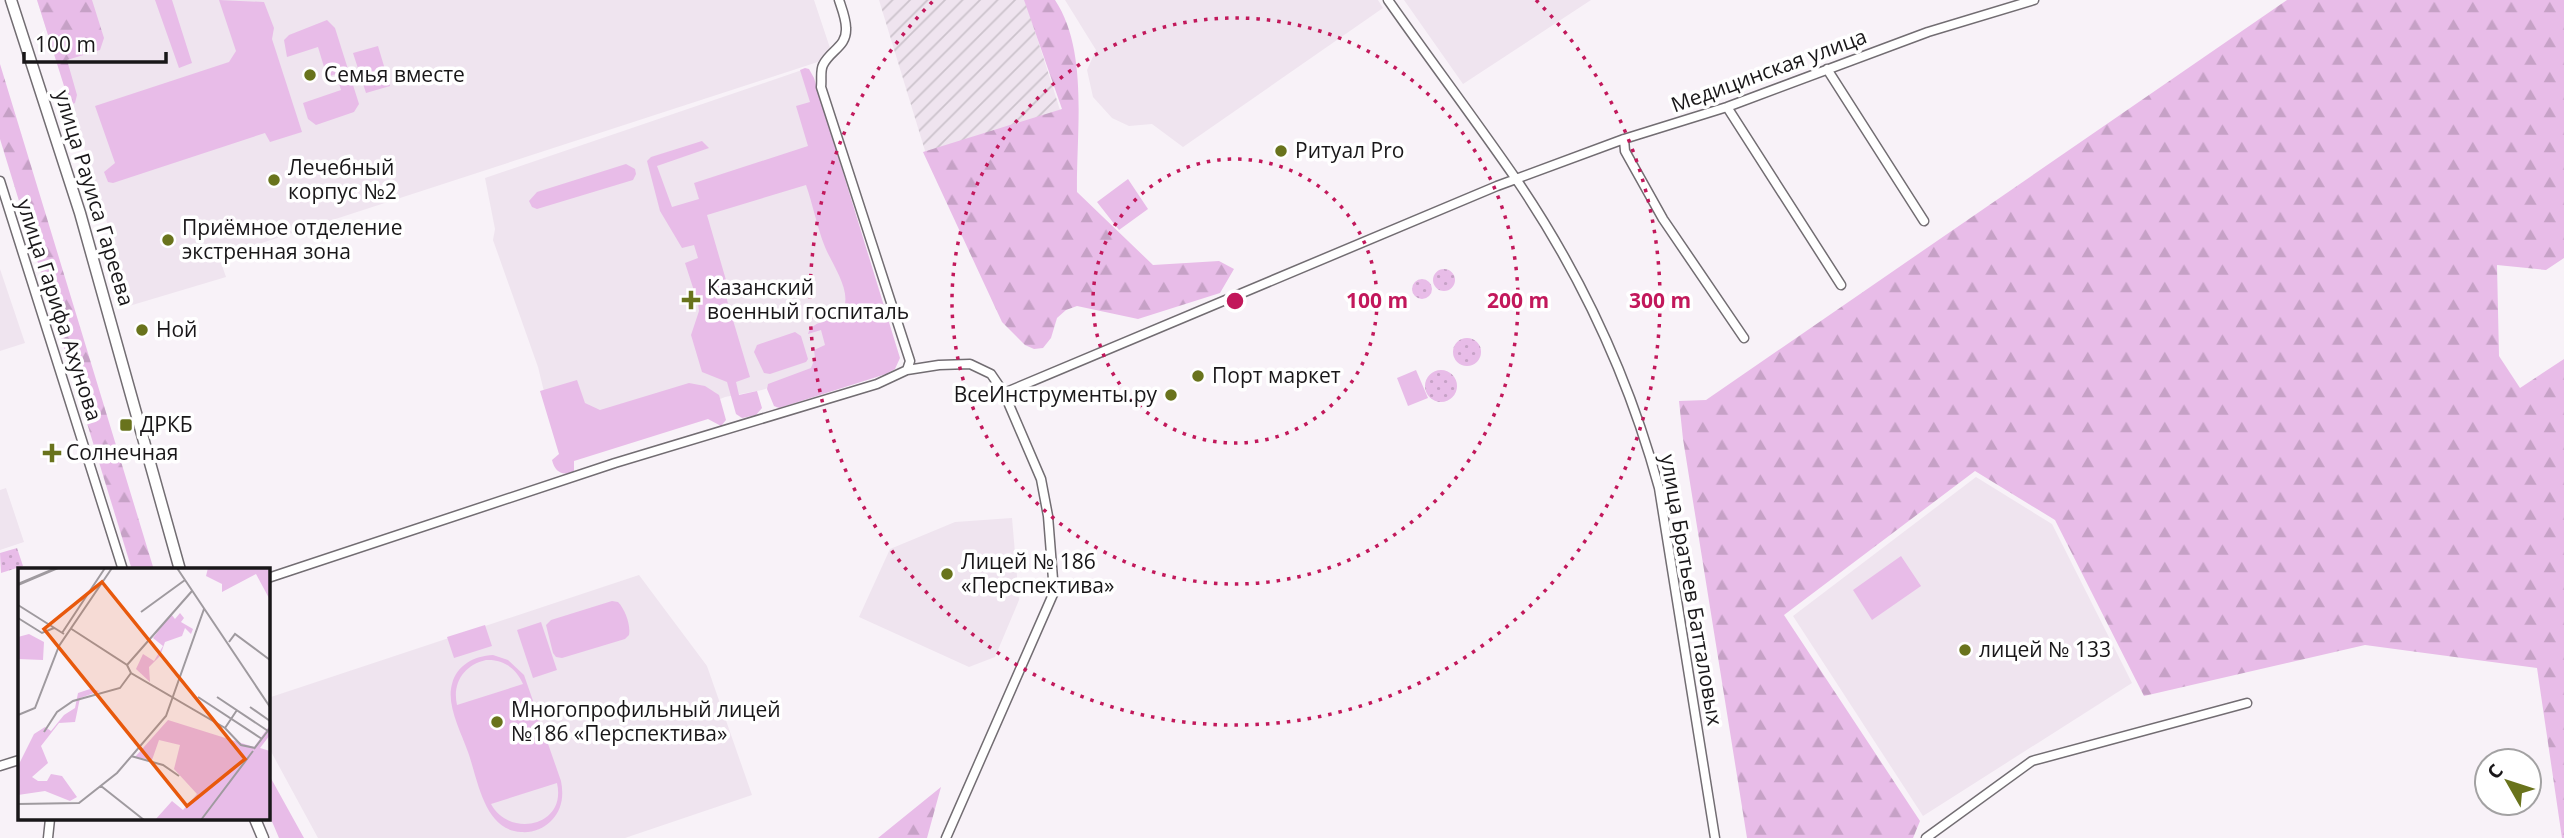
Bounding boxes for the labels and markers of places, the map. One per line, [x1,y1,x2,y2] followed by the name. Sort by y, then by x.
[324,60,465,88] place label: Семья вместе
[302,67,318,83] marker: Семья вместе
[1295,136,1404,164] place label: Ритуал Pro
[1273,143,1289,159] marker: Ритуал Pro
[288,153,397,205] place label: Лечебный корпус №2
[266,172,282,188] marker: Лечебный корпус №2
[182,213,402,265] place label: Приёмное отделение экстренная зона
[160,232,176,248] marker: Приёмное отделение экстренная зона
[707,273,909,325] place label: Казанский военный госпиталь
[1223,289,1247,313] centre of rings
[681,290,701,310] marker: Казанский военный госпиталь
[156,315,197,343] place label: Ной
[134,322,150,338] marker: Ной
[1212,361,1341,389] place label: Порт маркет
[1190,368,1206,384] marker: Порт маркет
[954,380,1157,408] place label: ВсеИнструменты.ру
[1163,387,1179,403] marker: ВсеИнструменты.ру
[140,410,193,438] place label: ДРКБ
[118,417,134,433] marker: ДРКБ
[66,438,178,466] place label: Солнечная
[44,445,60,461] marker: Солнечная
[961,547,1114,599] place label: Лицей № 186 «Перспектива»
[939,566,955,582] marker: Лицей № 186 «Перспектива»
[1979,635,2111,663] place label: лицей № 133
[1957,642,1973,658] marker: лицей № 133
[511,695,781,747] place label: Многопрофильный лицей №186 «Перспектива»
[489,714,505,730] marker: Многопрофильный лицей №186 «Перспектива»

